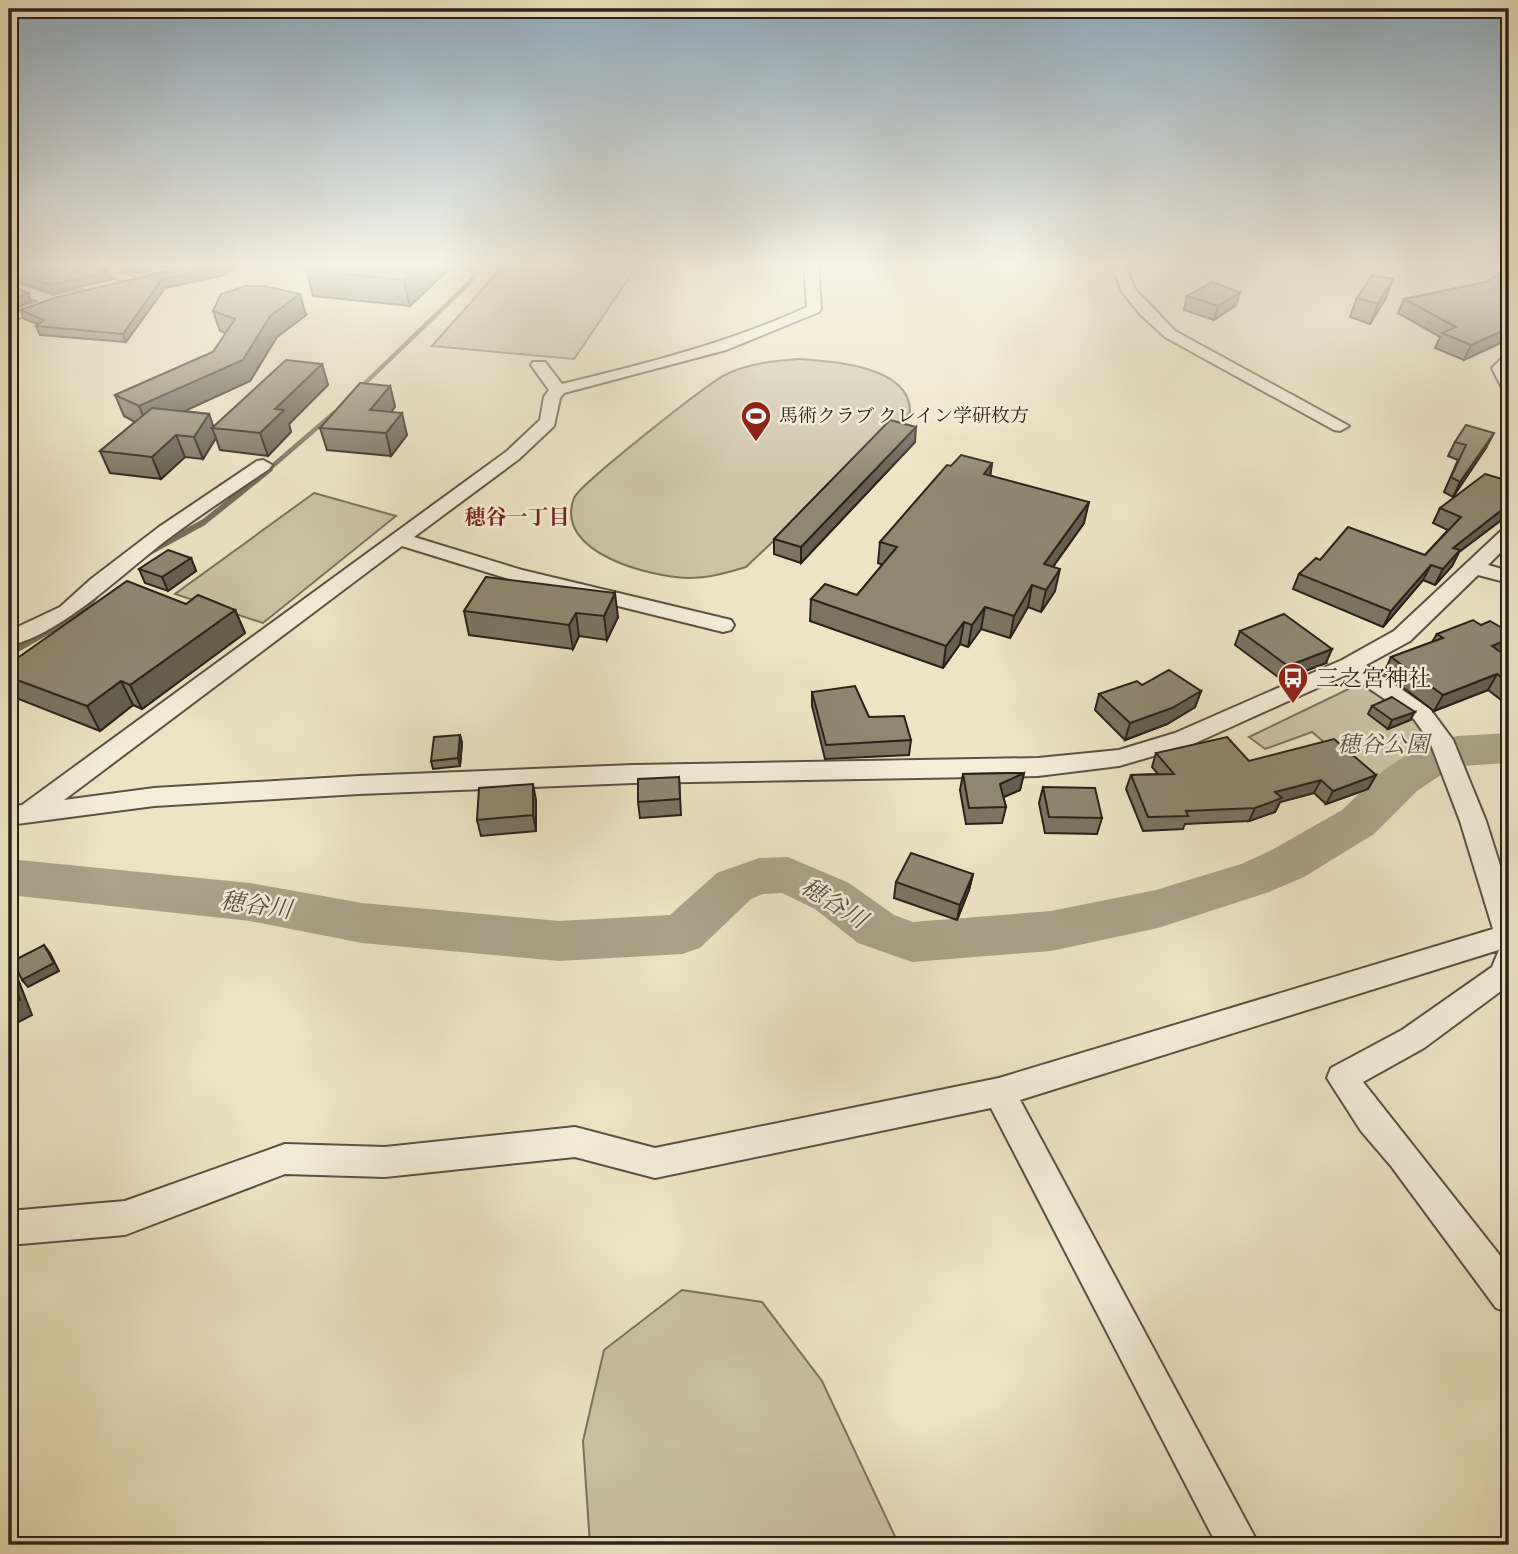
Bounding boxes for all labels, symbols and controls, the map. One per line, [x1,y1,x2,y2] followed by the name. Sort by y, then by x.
[739,399,773,443] sports icon: 馬術クラブ クレイン学研枚方
[779,405,1029,427] place label: 馬術クラブ クレイン学研枚方
[465,505,570,529] district label: 穂谷一丁目
[1276,661,1310,705] bus stop icon: 三之宮神社
[1316,665,1431,692] place label: 三之宮神社
[1337,731,1433,758] park label: 穂谷公園
[796,872,874,936] water label: 穂谷川
[218,886,297,924] water label: 穂谷川

